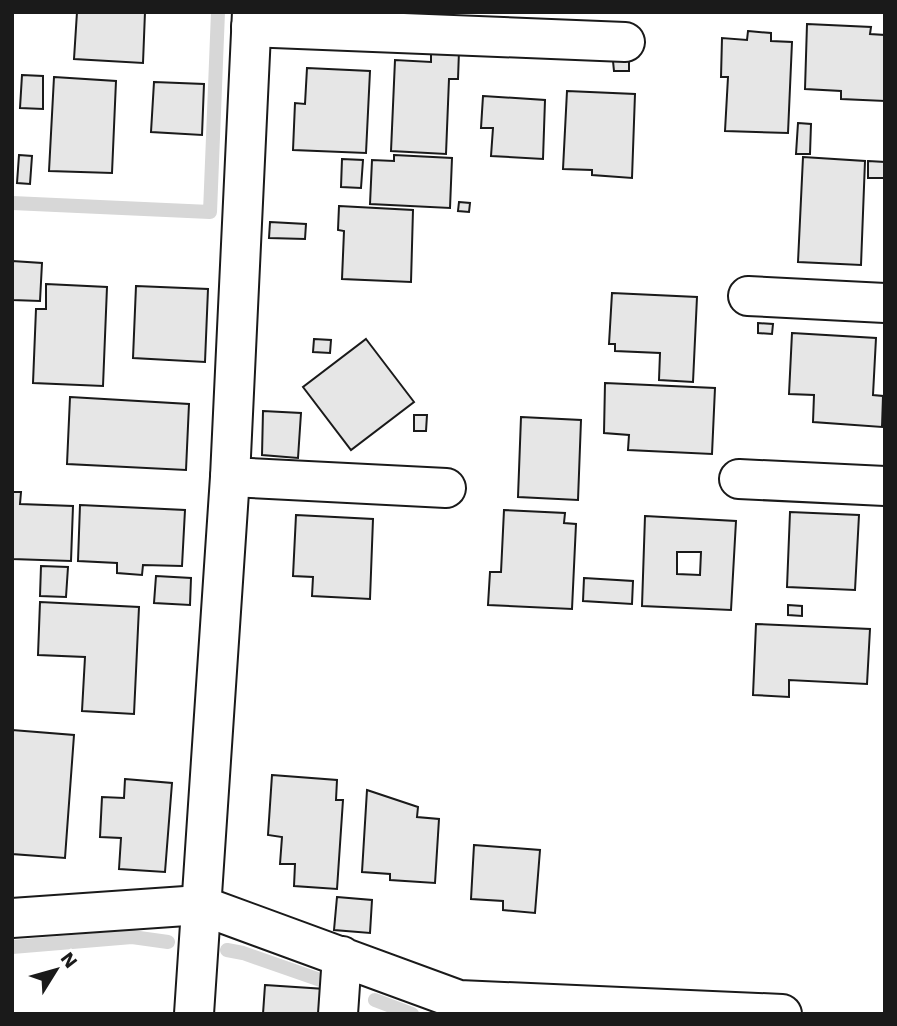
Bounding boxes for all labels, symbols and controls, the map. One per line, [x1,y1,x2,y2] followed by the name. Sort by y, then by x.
[21,935,91,1005] north arrow
[56,948,83,973] text: N

